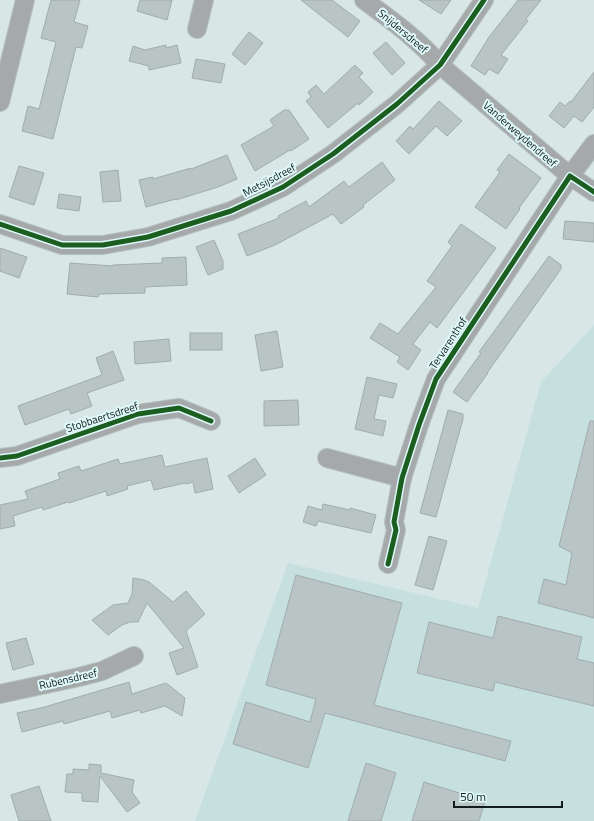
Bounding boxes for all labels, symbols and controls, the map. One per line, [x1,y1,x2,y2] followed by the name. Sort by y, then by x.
[374,5,432,57] street label: Snijdersdreef
[480,97,561,171] street label: Vanderweydendreef
[240,159,299,201] street label: Metsijsdreef
[425,314,471,372] street label: Tervarenthof
[64,398,141,436] street label: Stobbaertsdreef
[37,664,99,693] street label: Rubensdreef
[454,783,562,809] scale bar
[460,787,486,806] text: 50 m

